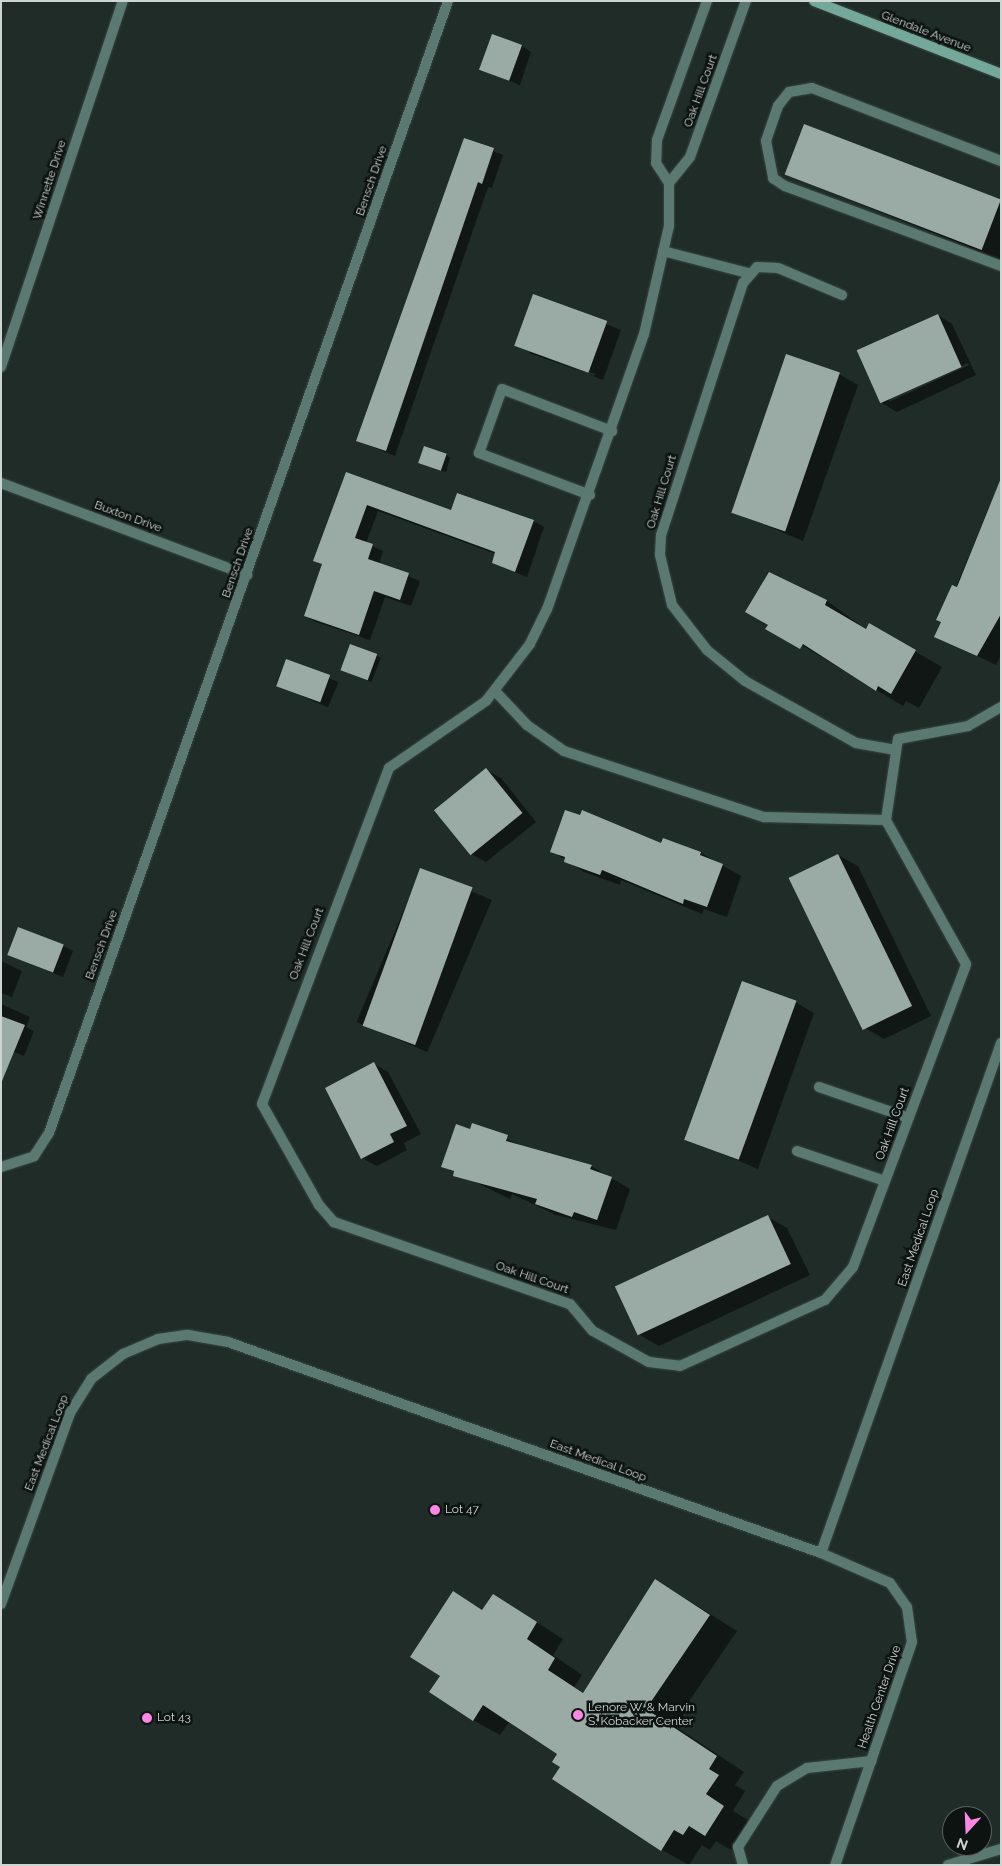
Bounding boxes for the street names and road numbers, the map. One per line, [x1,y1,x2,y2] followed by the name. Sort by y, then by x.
[879,8,973,56] street label: Glendale Avenue
[681,52,721,130] street label: Oak Hill Court
[30,138,70,222] street label: Winnette Drive
[353,144,391,218] street label: Bensch Drive
[644,453,680,531] street label: Oak Hill Court
[92,498,164,536] street label: Buxton Drive
[219,526,257,600] street label: Bensch Drive
[287,906,327,982] street label: Oak Hill Court
[83,908,121,982] street label: Bensch Drive
[873,1085,913,1163] street label: Oak Hill Court
[896,1187,942,1289] street label: East Medical Loop
[493,1259,571,1297] street label: Oak Hill Court
[22,1393,72,1493] street label: East Medical Loop
[548,1437,648,1485] street label: East Medical Loop
[855,1643,905,1751] street label: Health Center Drive

